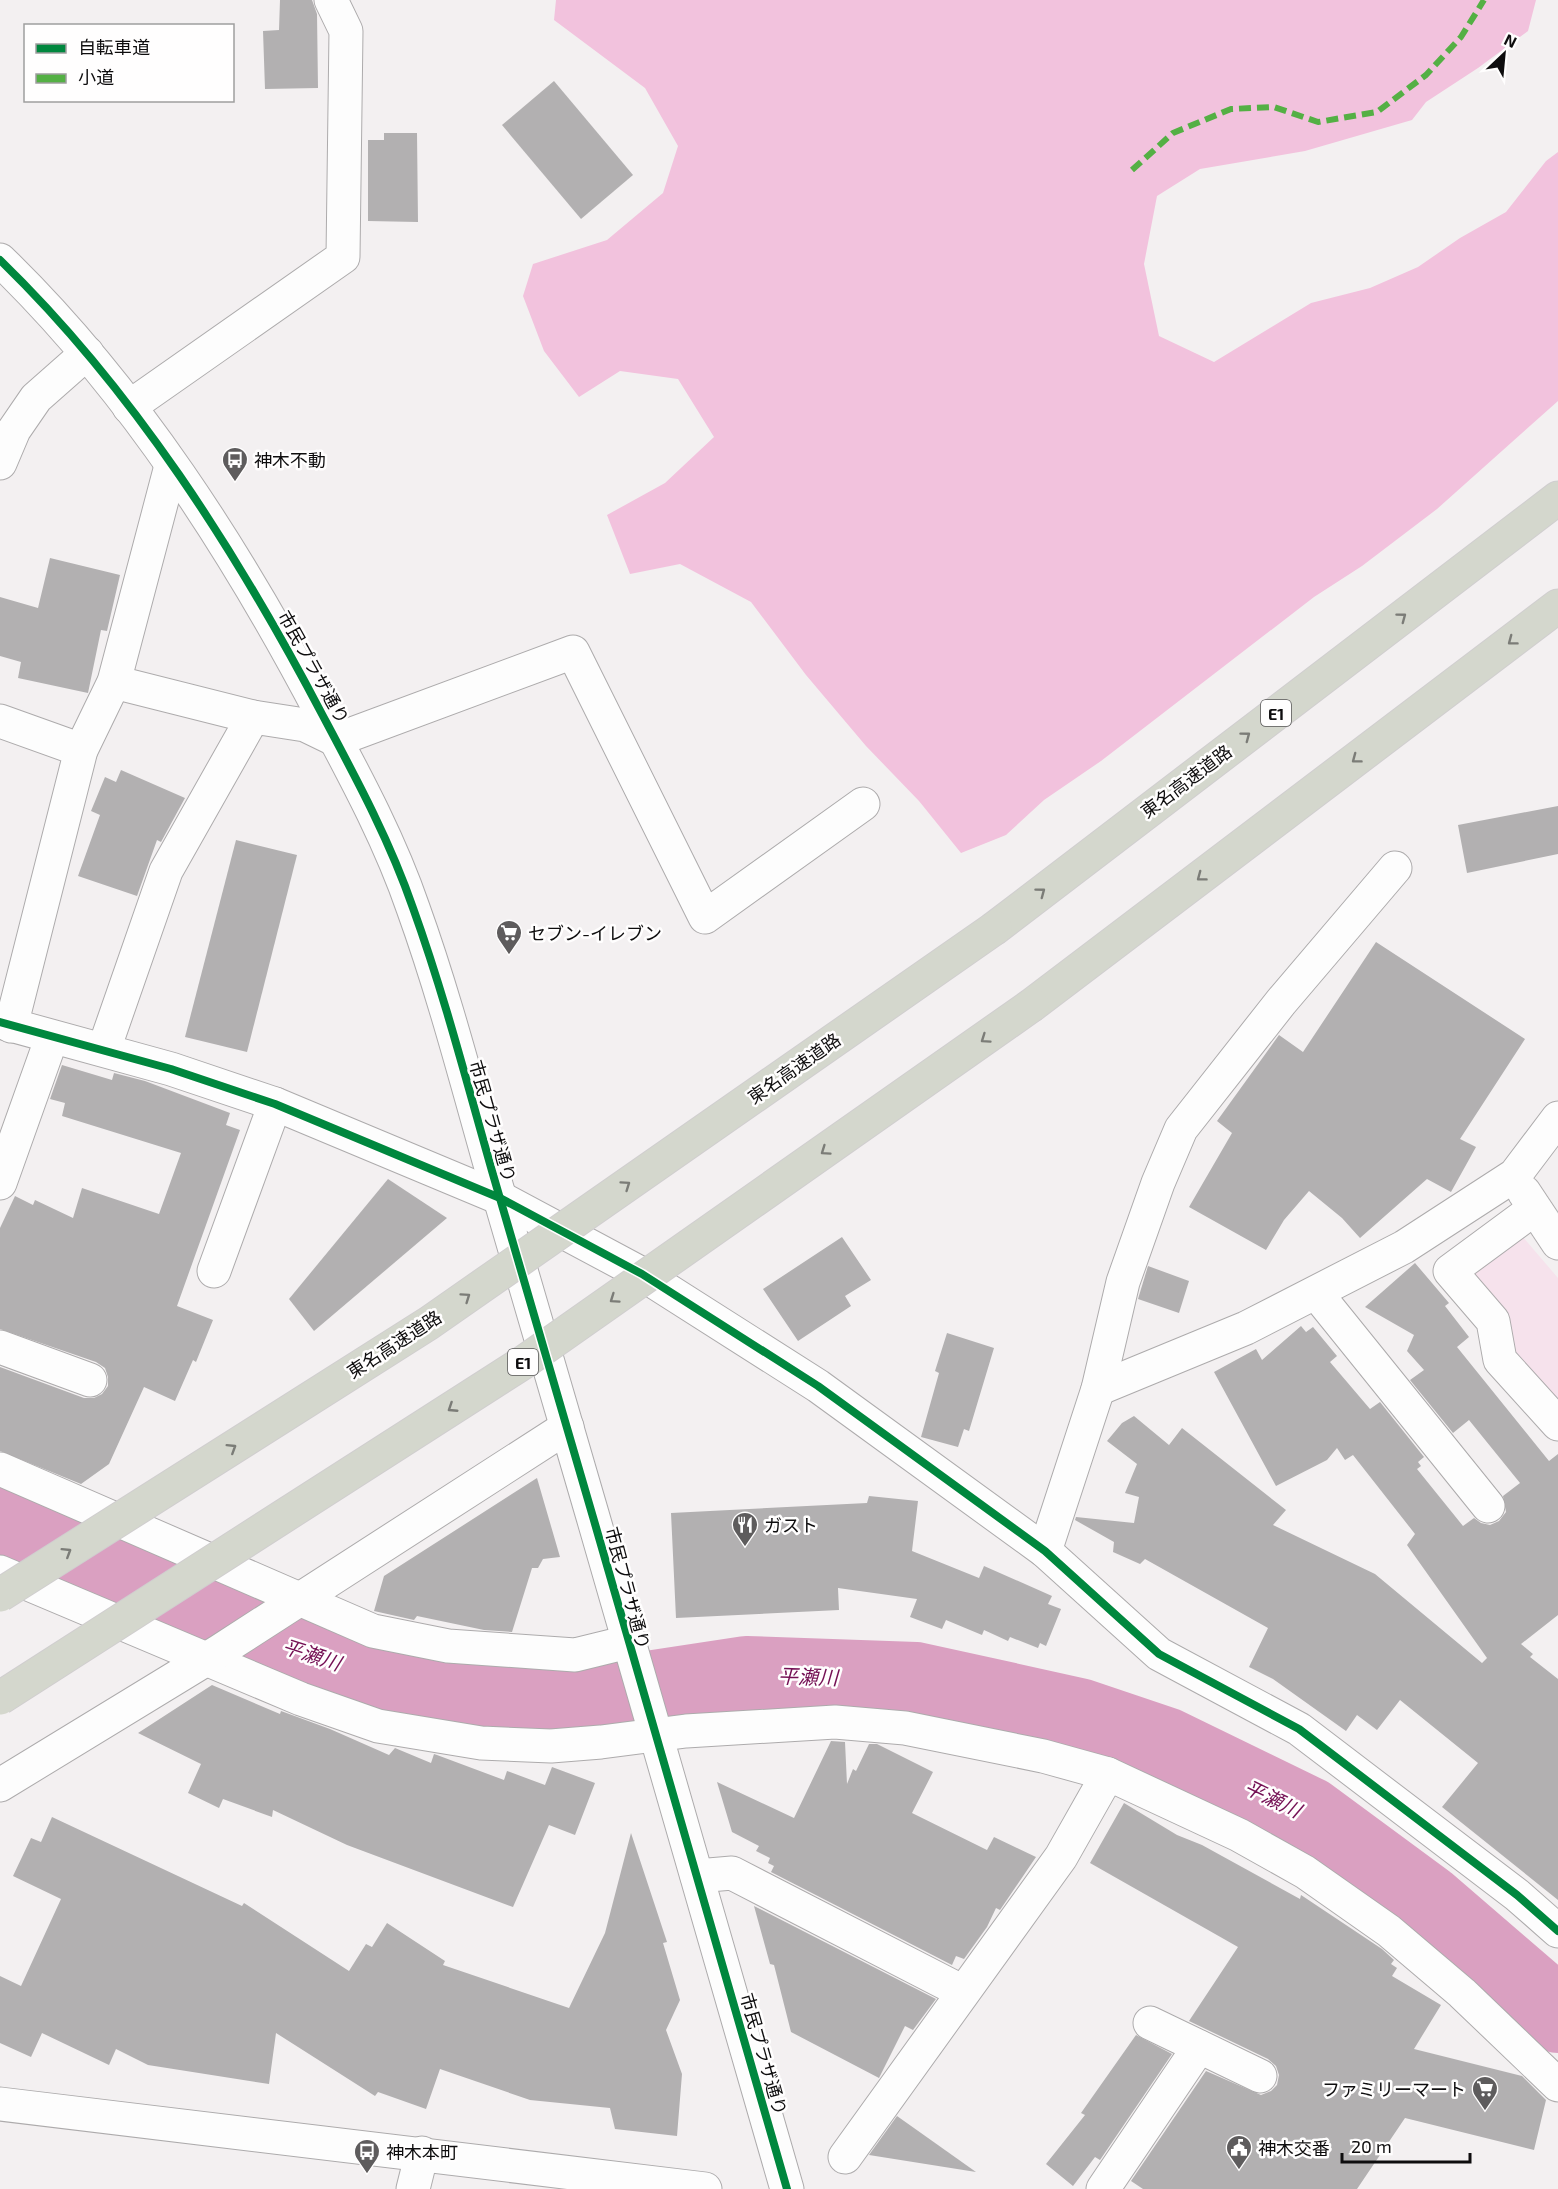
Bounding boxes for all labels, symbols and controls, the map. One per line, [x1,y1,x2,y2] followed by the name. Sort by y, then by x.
[24,24,234,102] legend
[1474,24,1534,84] north arrow
[1501,29,1520,51] text: N
[78,36,150,58] text: 自転車道
[78,66,114,88] text: 小道
[220,445,250,483] bus stop icon: 神木不動
[254,449,326,471] place label: 神木不動
[274,607,354,727] street label: 市民プラザ通り
[1395,614,1406,625] one-way arrow
[1507,634,1518,645] one-way arrow
[1261,700,1291,726] road number: E1
[1240,732,1251,743] one-way arrow
[1136,740,1236,822] street label: 東名高速道路
[1352,752,1363,763] one-way arrow
[1197,870,1208,881] one-way arrow
[1035,888,1046,899] one-way arrow
[494,918,524,956] supermarket icon: セブン-イレブン
[528,922,662,944] place label: セブン-イレブン
[743,1028,845,1108] street label: 東名高速道路
[980,1032,991,1043] one-way arrow
[465,1057,521,1185] street label: 市民プラザ通り
[820,1144,831,1155] one-way arrow
[620,1181,631,1192] one-way arrow
[609,1292,620,1303] one-way arrow
[460,1293,471,1304] one-way arrow
[343,1305,445,1383] street label: 東名高速道路
[508,1349,538,1375] road number: E1
[448,1401,459,1412] one-way arrow
[225,1444,236,1455] one-way arrow
[730,1510,760,1548] restaurant icon: ガスト
[764,1514,818,1536] place label: ガスト
[601,1524,655,1652] street label: 市民プラザ通り
[61,1548,71,1560] one-way arrow
[280,1633,346,1675] water label: 平瀬川
[778,1663,840,1689] water label: 平瀬川
[1241,1774,1307,1823] water label: 平瀬川
[736,1990,792,2118] street label: 市民プラザ通り
[1470,2074,1500,2112] supermarket icon: ファミリーマート
[1322,2078,1466,2100] place label: ファミリーマート
[1342,2126,1470,2164] scale bar
[1224,2133,1254,2171] public building icon: 神木交番
[1351,2135,1392,2157] text: 20 m
[352,2137,382,2175] bus stop icon: 神木本町
[1258,2137,1330,2159] place label: 神木交番
[386,2141,458,2163] place label: 神木本町

